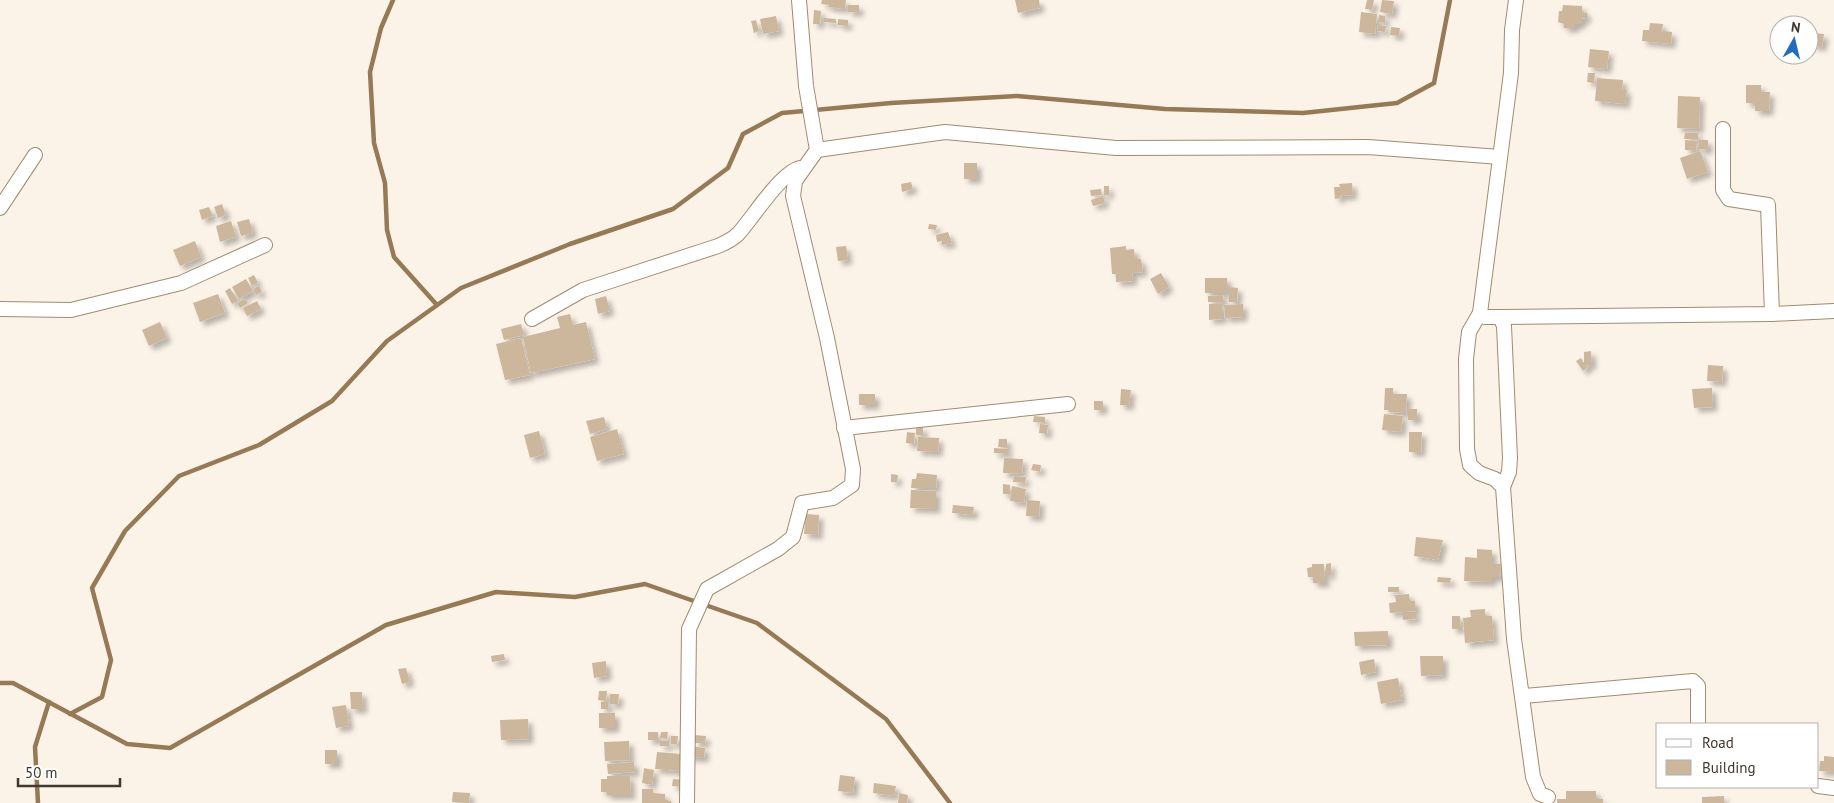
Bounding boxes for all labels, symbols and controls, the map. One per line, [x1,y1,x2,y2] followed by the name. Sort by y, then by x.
[1769,15,1819,65] north arrow
[1790,18,1802,37] text: N
[1656,723,1819,788] legend
[1702,733,1734,752] text: Road
[18,756,120,788] scale bar
[1702,758,1756,777] text: Building
[25,763,58,782] text: 50 m

